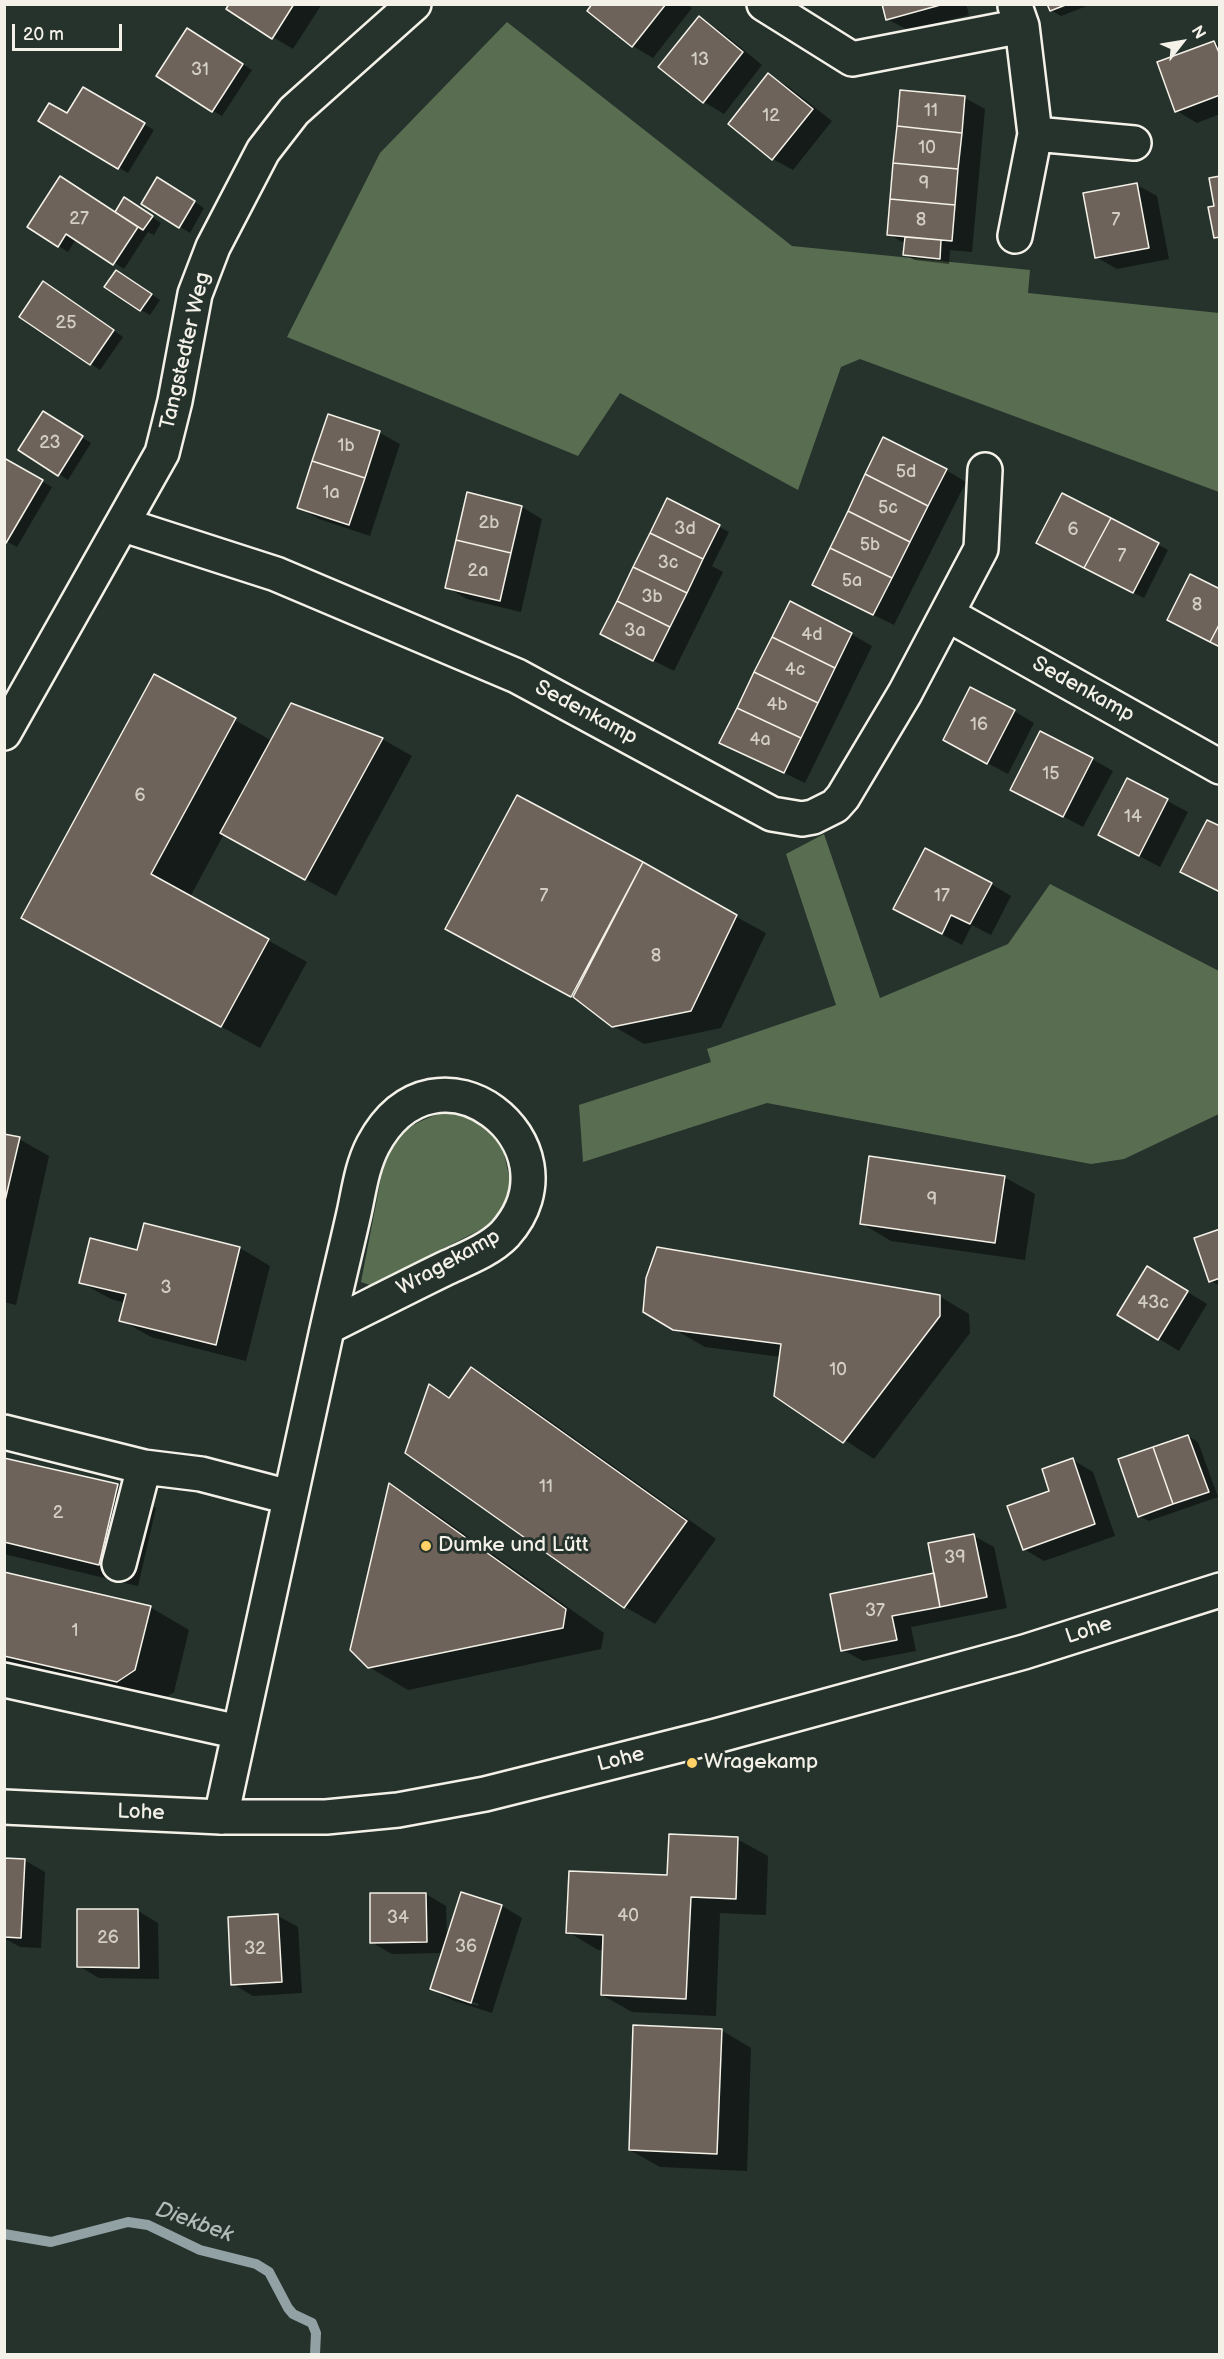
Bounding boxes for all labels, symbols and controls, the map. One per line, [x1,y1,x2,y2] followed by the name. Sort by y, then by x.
[15,12,124,50] scale bar
[1152,12,1212,72] north arrow
[1187,22,1209,43] text: N
[23,24,64,45] text: 20 m
[691,49,709,71] house number: 13
[191,59,209,81] house number: 31
[924,100,938,122] house number: 11
[762,105,780,127] house number: 12
[918,137,936,159] house number: 10
[919,173,929,195] house number: 9
[69,208,89,230] house number: 27
[916,209,926,231] house number: 8
[1112,209,1120,231] house number: 7
[156,270,216,432] street label: Tangstedter Weg
[56,312,76,334] house number: 25
[39,432,61,454] house number: 23
[337,435,355,457] house number: 1b
[896,461,916,483] house number: 5d
[322,482,340,504] house number: 1a
[878,497,898,519] house number: 5c
[479,512,499,534] house number: 2b
[674,518,696,540] house number: 3d
[1068,519,1078,541] house number: 6
[860,534,880,556] house number: 5b
[1118,545,1126,567] house number: 7
[658,552,678,574] house number: 3c
[468,560,488,582] house number: 2a
[842,570,862,592] house number: 5a
[641,586,663,608] house number: 3b
[1192,594,1202,616] house number: 8
[624,620,646,642] house number: 3a
[801,624,823,646] house number: 4d
[1028,652,1138,728] street label: Sedenkamp
[785,659,805,681] house number: 4c
[530,675,642,751] street label: Sedenkamp
[766,694,788,716] house number: 4b
[970,714,988,736] house number: 16
[749,729,771,751] house number: 4a
[1042,763,1060,785] house number: 15
[135,785,145,807] house number: 6
[1124,806,1142,828] house number: 14
[540,885,548,907] house number: 7
[934,885,950,907] house number: 17
[651,945,661,967] house number: 8
[927,1189,937,1211] house number: 9
[393,1224,505,1302] street label: Wragekamp
[160,1277,172,1299] house number: 3
[1137,1292,1169,1314] house number: 43c
[829,1359,847,1381] house number: 10
[539,1476,553,1498] house number: 11
[53,1502,63,1524] house number: 2
[438,1533,588,1559] place label: Dumke und Lütt
[419,1539,433,1553] marker: Dumke und Lütt
[944,1547,966,1569] house number: 39
[865,1600,885,1622] house number: 37
[1063,1612,1115,1650] street label: Lohe
[72,1620,78,1642] house number: 1
[595,1742,647,1778] street label: Lohe
[704,1750,818,1776] place label: Wragekamp
[685,1756,699,1770] marker: Wragekamp
[117,1800,165,1826] street label: Lohe
[617,1905,639,1927] house number: 40
[387,1907,409,1929] house number: 34
[97,1927,119,1949] house number: 26
[455,1936,477,1958] house number: 36
[244,1938,266,1960] house number: 32
[152,2197,236,2249] water label: Diekbek

